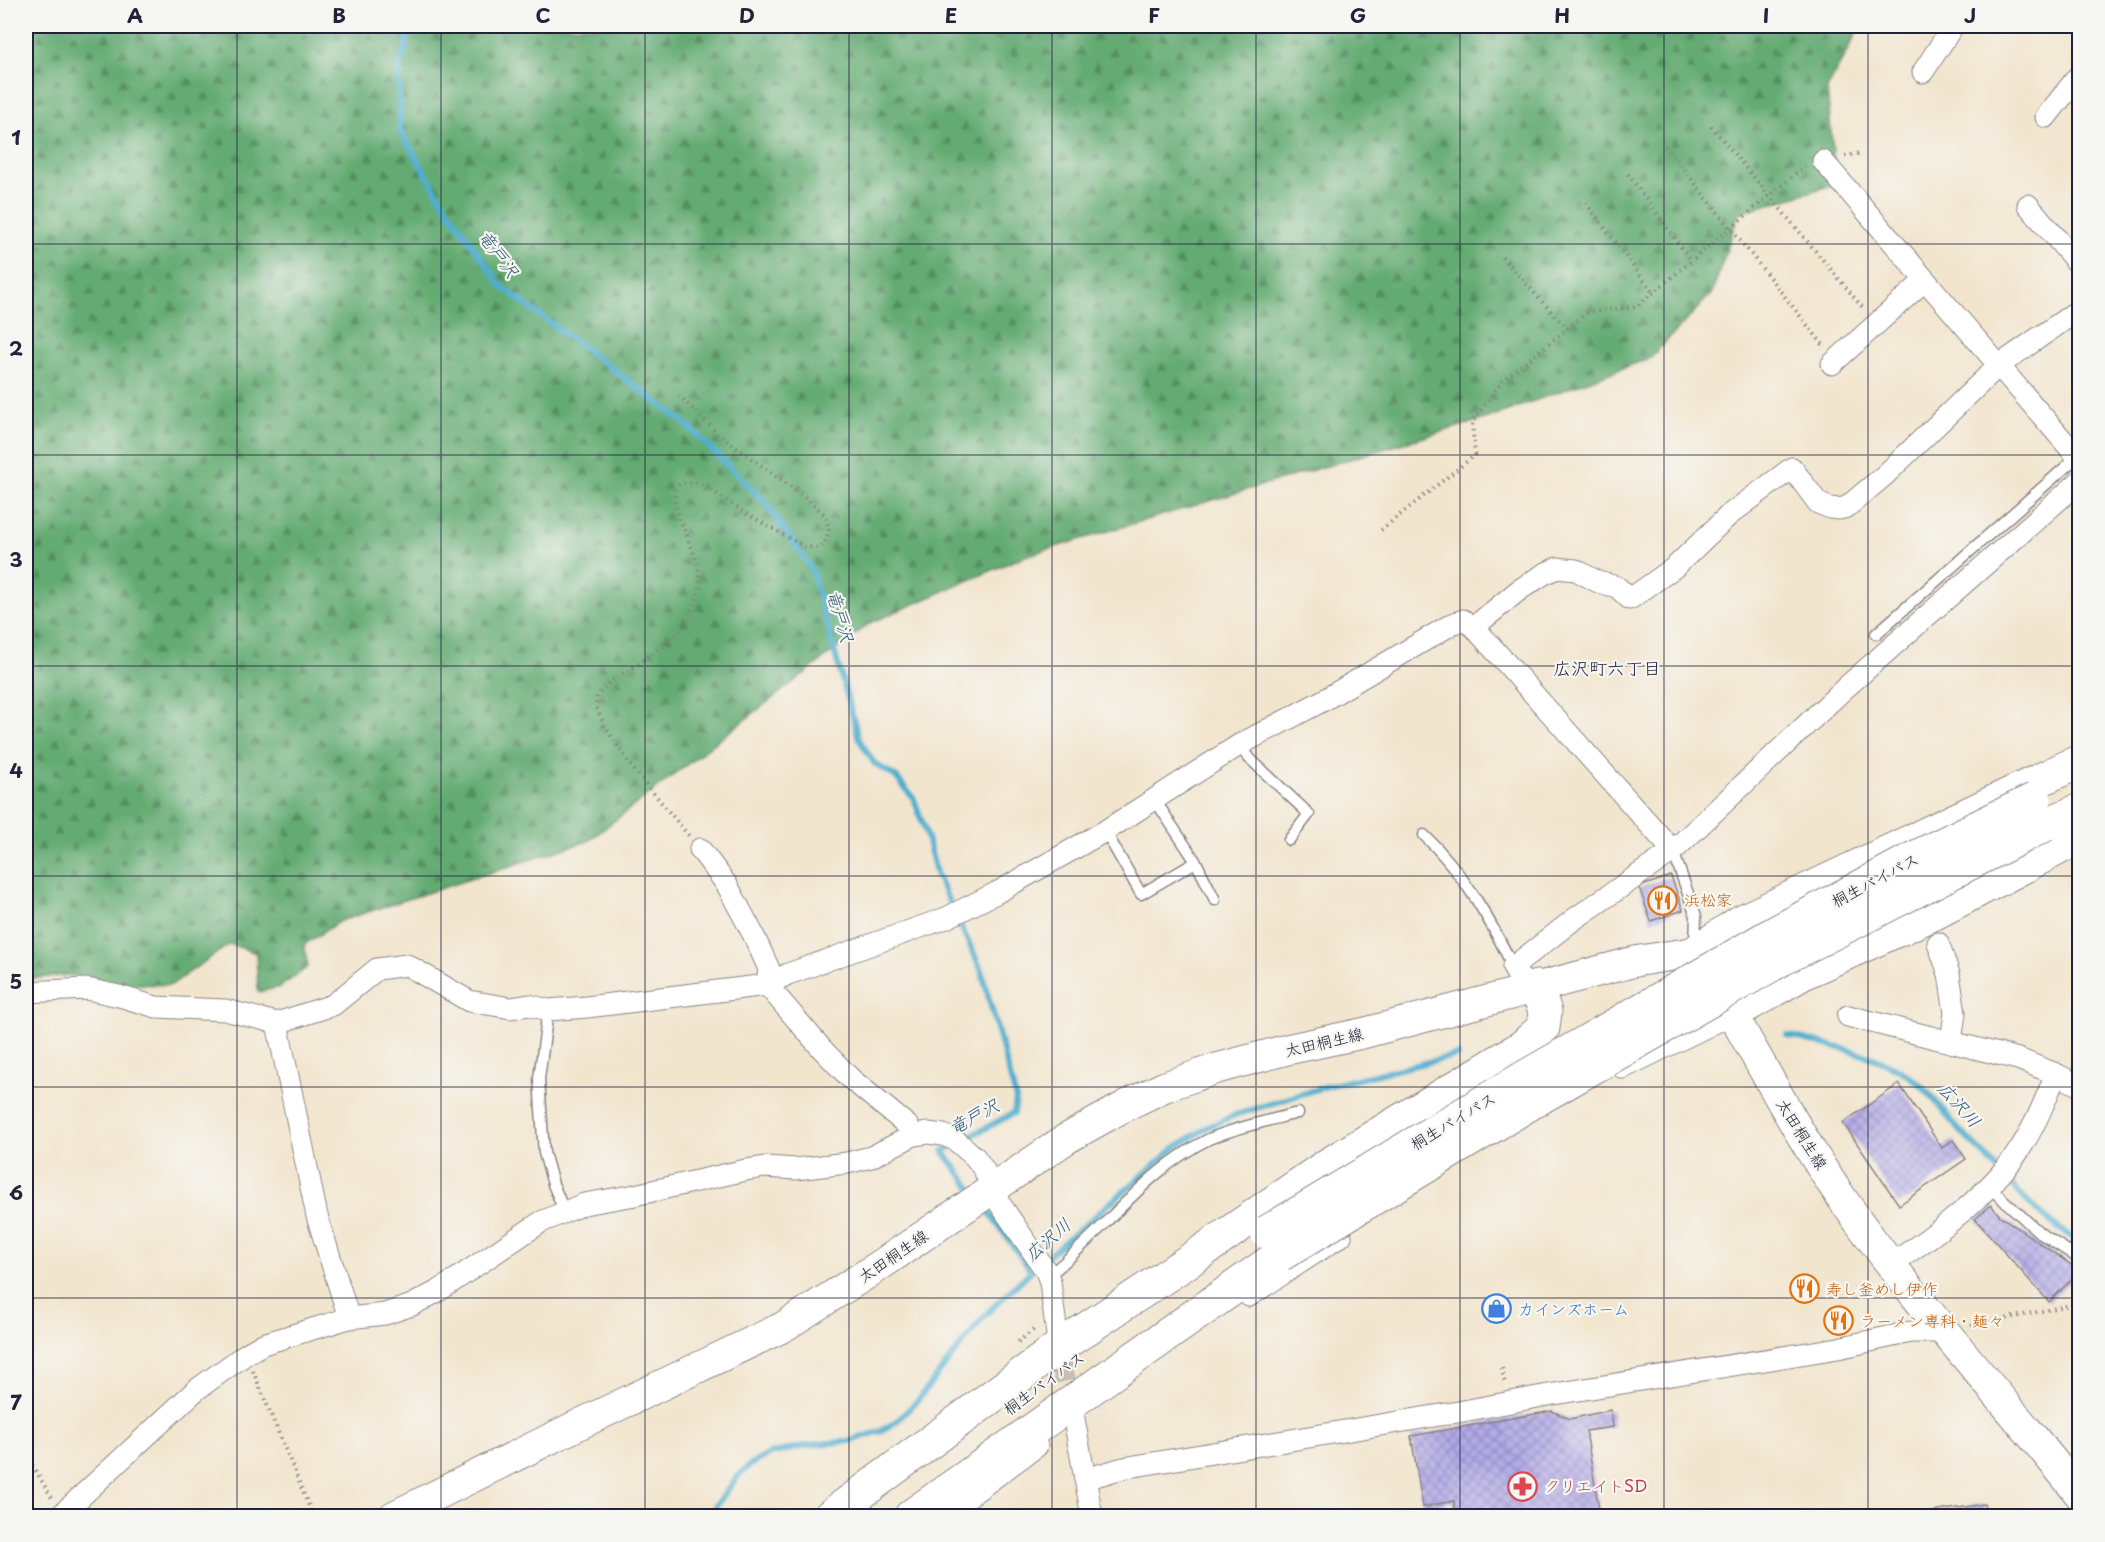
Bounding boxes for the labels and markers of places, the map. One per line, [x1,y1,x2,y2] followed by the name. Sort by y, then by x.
[1647,884,1679,916] restaurant icon: 浜松家
[1684,887,1732,911] place label: 浜松家
[1789,1273,1821,1305] restaurant icon: 寿し釜めし伊作
[1826,1276,1938,1300] place label: 寿し釜めし伊作
[1481,1293,1513,1325] shop icon: カインズホーム
[1518,1296,1629,1320] place label: カインズホーム
[1823,1305,1855,1337] restaurant icon: ラーメン専科・麺々
[1860,1308,2004,1332] place label: ラーメン専科・麺々
[1507,1470,1539,1502] pharmacy icon: クリエイトSD
[1544,1473,1647,1497] place label: クリエイトSD

